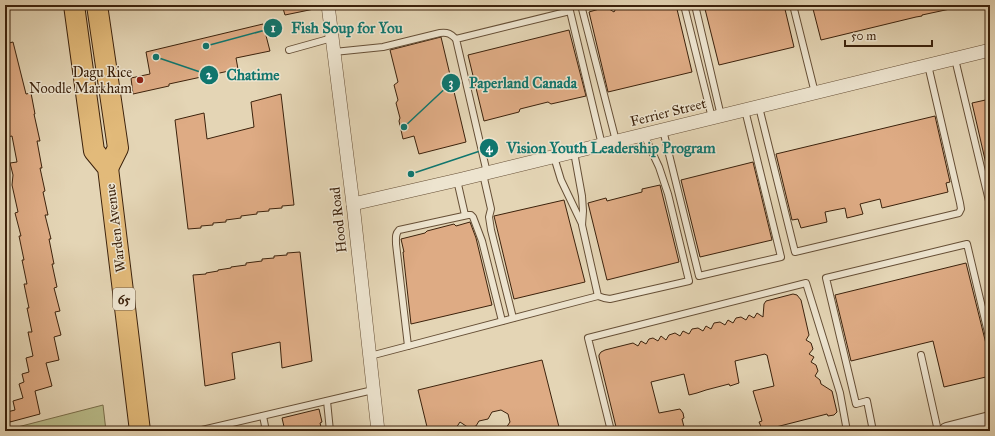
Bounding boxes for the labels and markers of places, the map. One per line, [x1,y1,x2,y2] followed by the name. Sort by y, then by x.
[263,14,411,41] callout: Fish Soup for You
[199,61,288,88] callout: Chatime
[29,64,132,97] place label: Dagu Rice Noodle Markham
[441,70,585,97] callout: Paperland Canada
[135,75,145,85] marker: Dagu Rice Noodle Markham
[479,134,724,161] callout: Vision Youth Leadership Program

